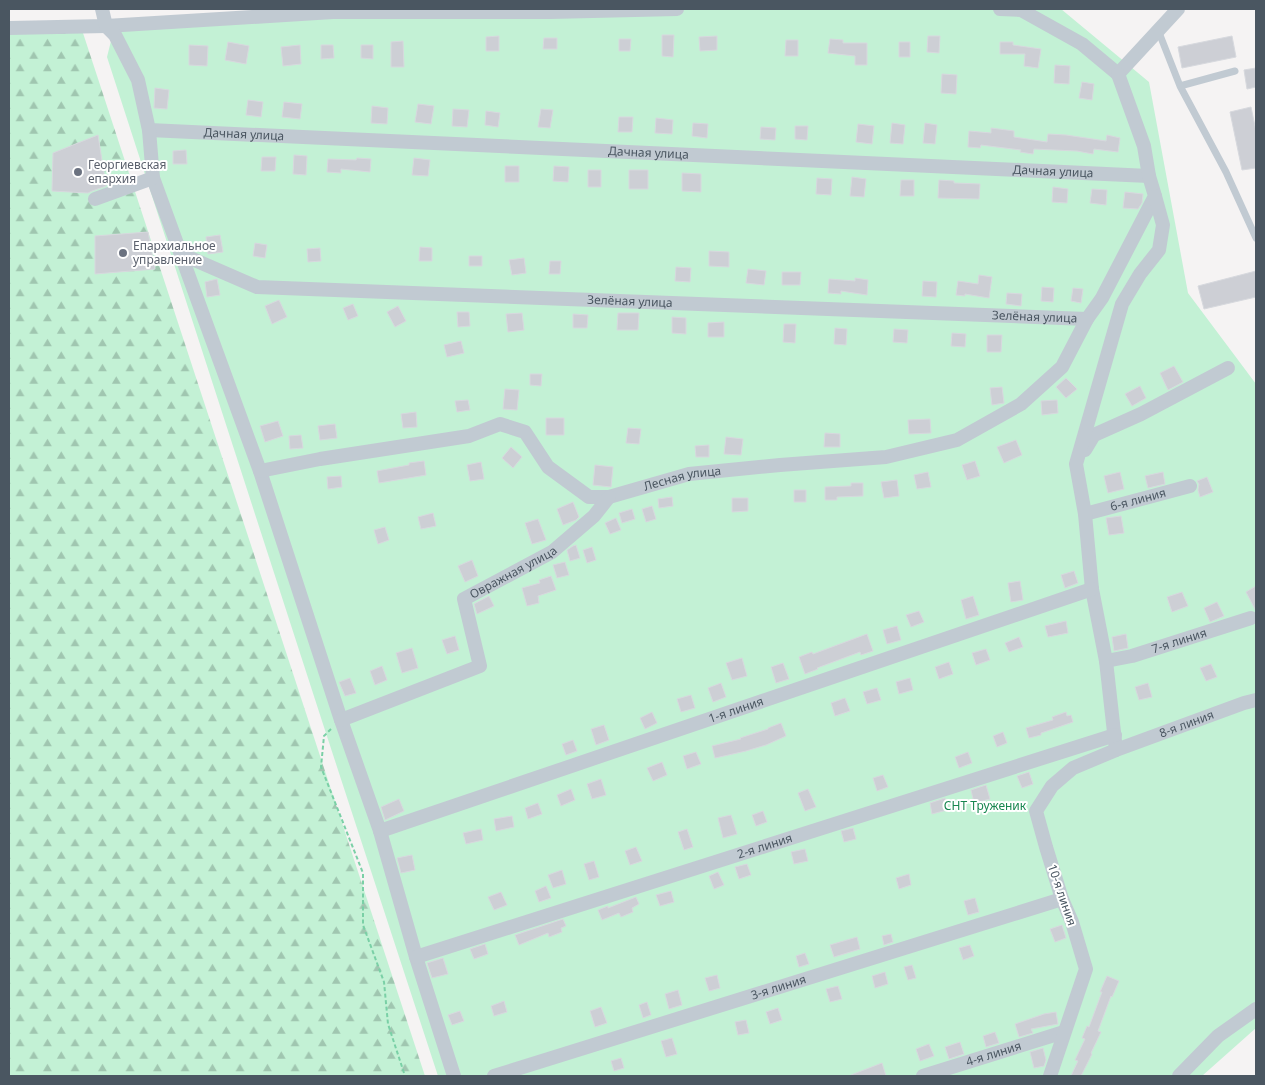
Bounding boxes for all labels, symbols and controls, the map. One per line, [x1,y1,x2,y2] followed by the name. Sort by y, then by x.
[203,124,285,144] street label: Дачная улица
[608,142,689,163] street label: Дачная улица
[88,156,166,187] place label: Георгиевская епархия
[1012,161,1094,181] street label: Дачная улица
[72,166,84,178] marker: Георгиевская епархия
[133,237,216,268] place label: Епархиальное управление
[117,247,129,259] marker: Епархиальное управление
[587,291,673,311] street label: Зелёная улица
[992,306,1078,327] street label: Зелёная улица
[641,462,722,495] street label: Лесная улица
[1108,484,1168,515] street label: 6-я линия
[466,542,561,603] street label: Овражная улица
[1149,624,1209,657] street label: 7-я линия
[706,692,766,727] street label: 1-я линия
[1157,706,1216,741] street label: 8-я линия
[944,797,1027,814] park label: СНТ Труженик
[735,829,794,862] street label: 2-я линия
[1044,862,1081,928] street label: 10-я линия
[749,970,808,1003] street label: 3-я линия
[964,1037,1023,1070] street label: 4-я линия

